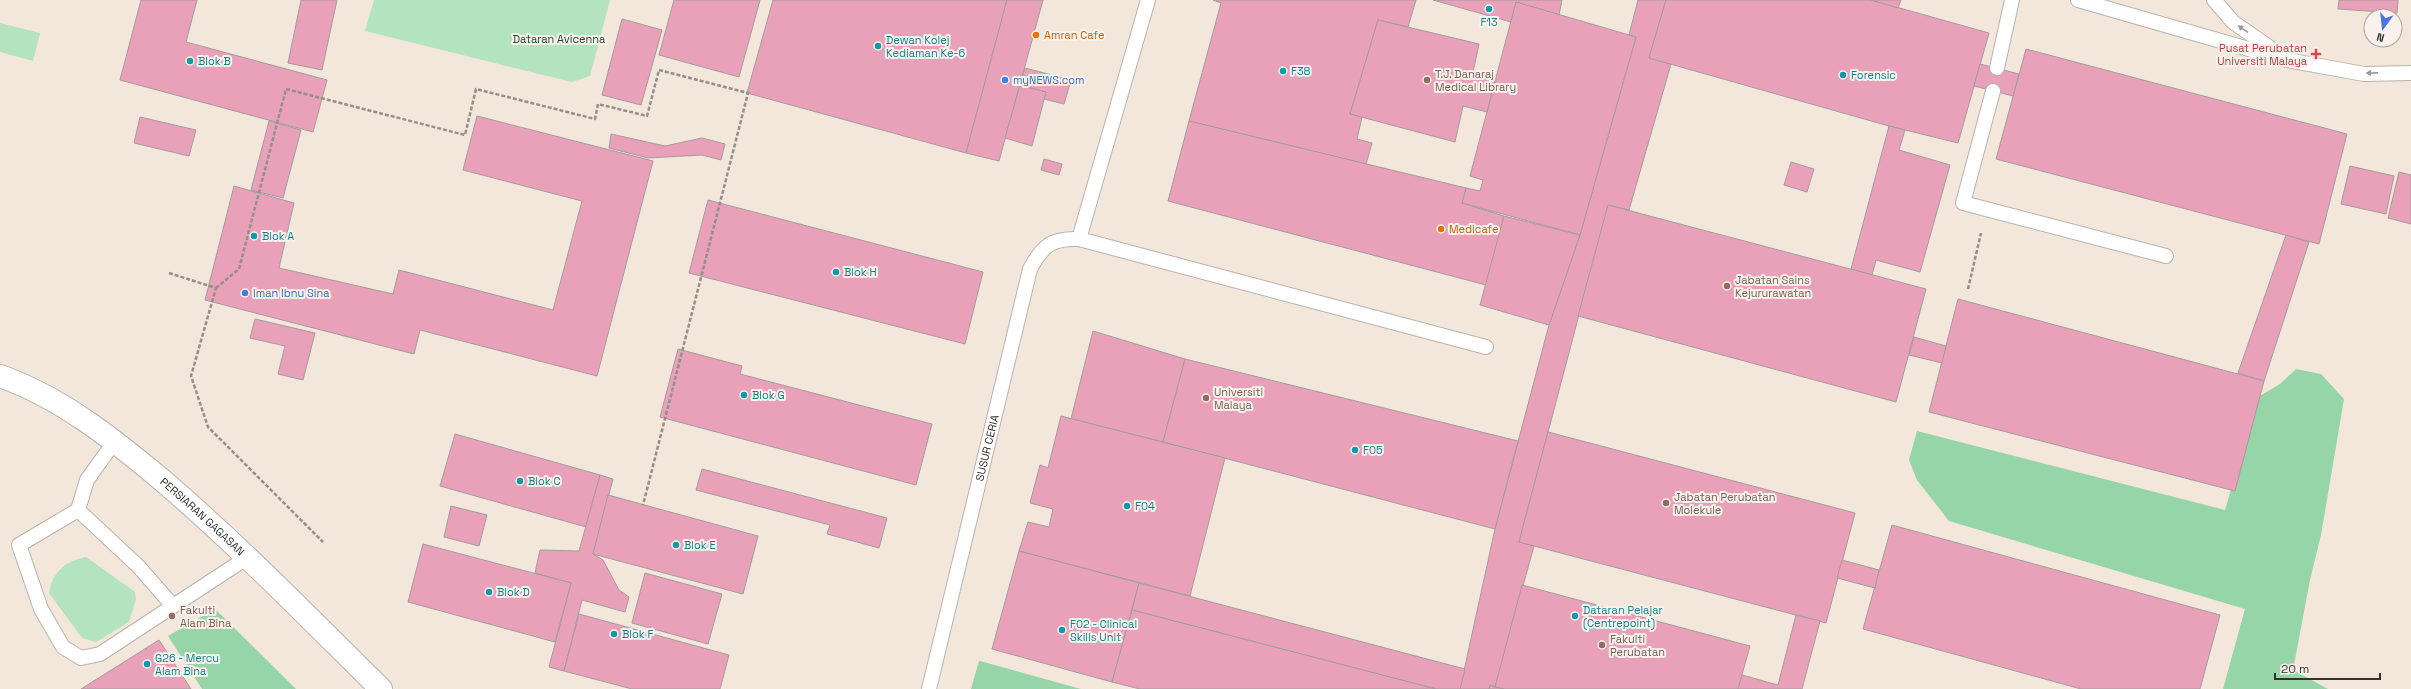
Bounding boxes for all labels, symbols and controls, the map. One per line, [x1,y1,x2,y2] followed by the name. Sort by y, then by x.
[1484,4,1494,14] marker: F13
[2363,8,2403,48] north arrow
[1480,15,1498,29] place label: F13
[2238,25,2248,33] one-way arrow
[1044,28,1104,42] place label: Amran Cafe
[1031,30,1041,40] marker: Amran Cafe
[2375,30,2386,45] text: N
[513,32,606,46] park label: Dataran Avicenna
[886,33,965,60] place label: Dewan Kolej Kediaman Ke-6
[873,41,883,51] marker: Dewan Kolej Kediaman Ke-6
[2217,41,2308,68] place label: Pusat Perubatan Universiti Malaya
[2310,48,2322,60] marker: Pusat Perubatan Universiti Malaya
[198,54,231,68] place label: Blok B
[185,56,195,66] marker: Blok B
[1291,64,1311,78] place label: F38
[1278,66,1288,76] marker: F38
[1435,67,1516,94] place label: T.J. Danaraj Medical Library
[1851,68,1896,82] place label: Forensic
[1838,70,1848,80] marker: Forensic
[2366,70,2378,77] one-way arrow
[1013,73,1085,87] place label: myNEWS.com
[1000,75,1010,85] marker: myNEWS.com
[1422,75,1432,85] marker: T.J. Danaraj Medical Library
[1449,222,1498,236] place label: Medicafe
[1436,224,1446,234] marker: Medicafe
[262,229,294,243] place label: Blok A
[249,231,259,241] marker: Blok A
[844,265,877,279] place label: Blok H
[831,267,841,277] marker: Blok H
[1735,273,1811,300] place label: Jabatan Sains Kejururawatan
[1722,281,1732,291] marker: Jabatan Sains Kejururawatan
[253,286,330,300] place label: Iman Ibnu Sina
[240,288,250,298] marker: Iman Ibnu Sina
[1214,385,1264,412] place label: Universiti Malaya
[752,388,785,402] place label: Blok G
[739,390,749,400] marker: Blok G
[1201,393,1211,403] marker: Universiti Malaya
[972,413,1002,482] street label: SUSUR CERIA
[1363,443,1383,457] place label: F05
[1350,445,1360,455] marker: F05
[528,474,561,488] place label: Blok C
[157,475,248,558] street label: PERSIARAN GAGASAN
[515,476,525,486] marker: Blok C
[1674,490,1776,517] place label: Jabatan Perubatan Molekule
[1661,498,1671,508] marker: Jabatan Perubatan Molekule
[1135,499,1155,513] place label: F04
[1122,501,1132,511] marker: F04
[684,538,716,552] place label: Blok E
[671,540,681,550] marker: Blok E
[497,585,530,599] place label: Blok D
[484,587,494,597] marker: Blok D
[180,603,232,630] place label: Fakulti Alam Bina
[1583,603,1663,630] place label: Dataran Pelajar (Centrepoint)
[167,611,177,621] marker: Fakulti Alam Bina
[1570,611,1580,621] marker: Dataran Pelajar (Centrepoint)
[1070,617,1137,644] place label: F02 - Clinical Skills Unit
[1057,625,1067,635] marker: F02 - Clinical Skills Unit
[622,627,654,641] place label: Blok F
[609,629,619,639] marker: Blok F
[1610,632,1665,659] place label: Fakulti Perubatan
[1597,640,1607,650] marker: Fakulti Perubatan
[155,651,219,678] place label: G26 - Mercu Alam Bina
[2275,655,2380,681] scale bar
[142,659,152,669] marker: G26 - Mercu Alam Bina
[2281,661,2309,677] text: 20 m

